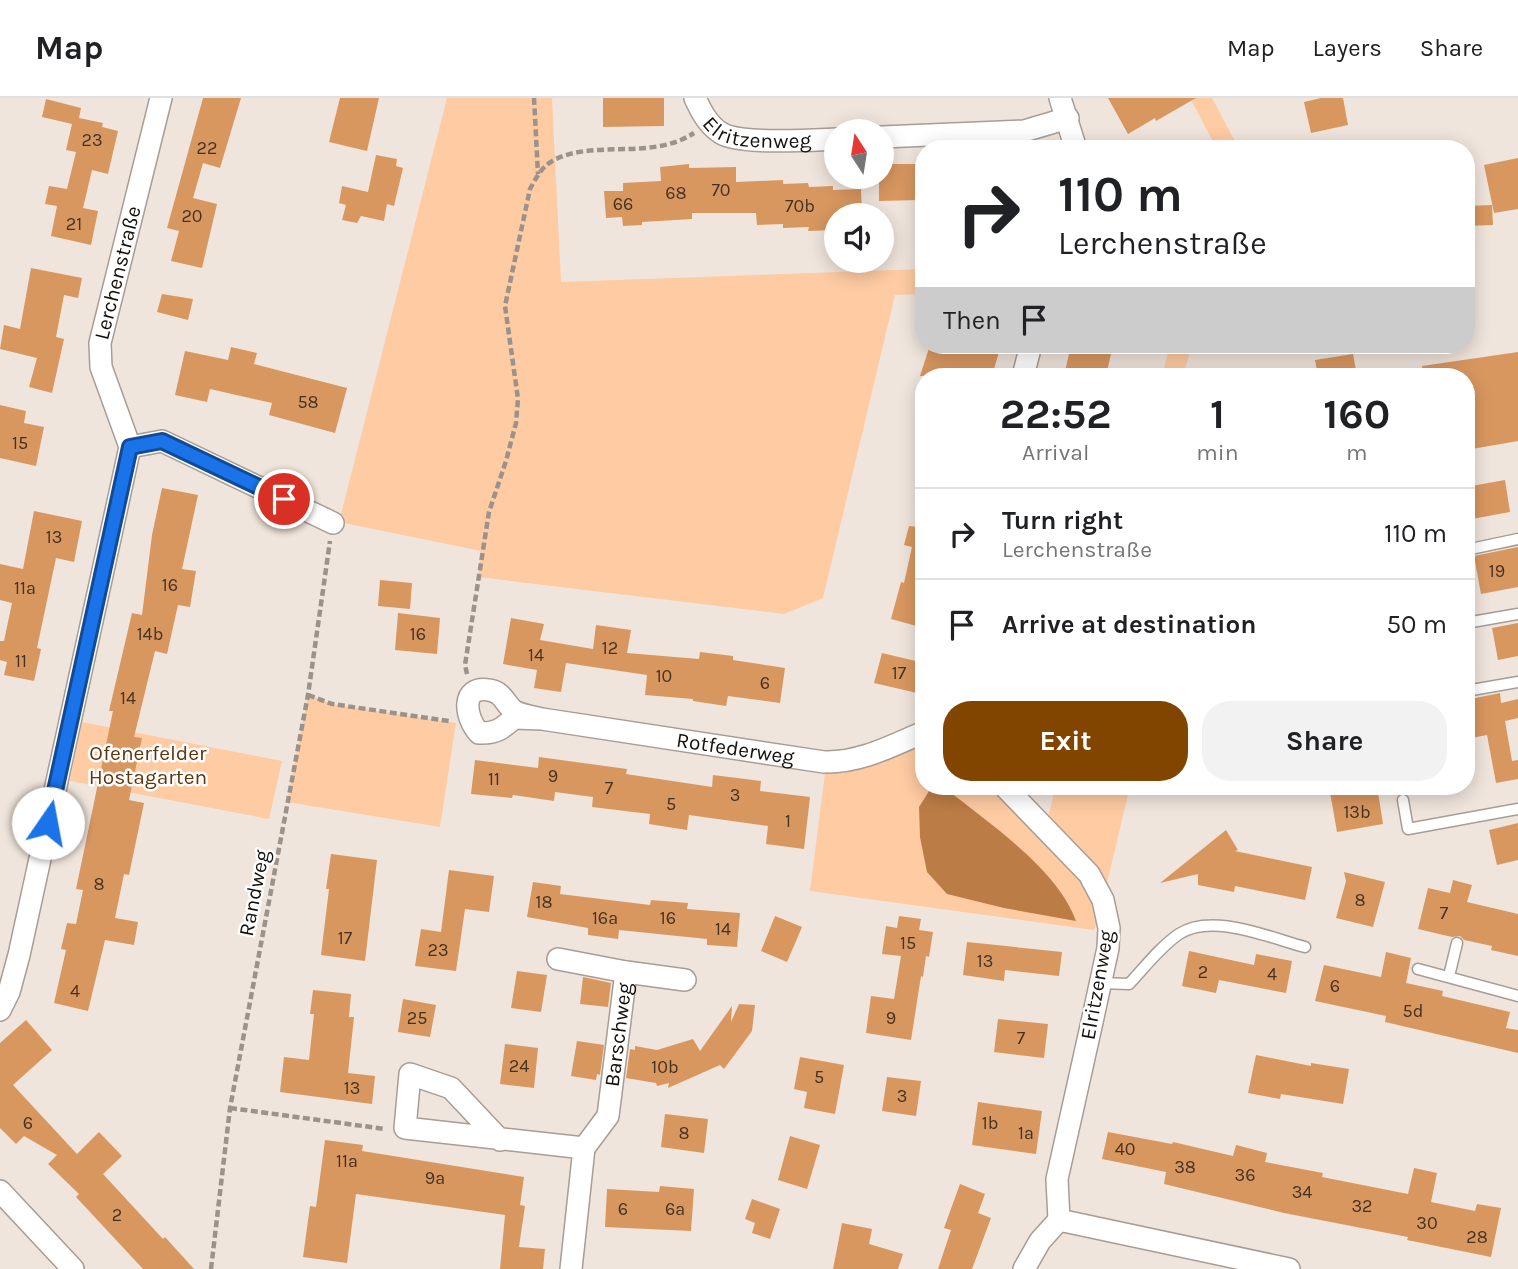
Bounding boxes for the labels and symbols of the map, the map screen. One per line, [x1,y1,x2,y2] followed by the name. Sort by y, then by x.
[698,112,812,153] street label: Elritzenweg
[824,119,894,189] north arrow
[81,129,103,151] house number: 23
[197,137,217,159] house number: 22
[711,179,731,201] house number: 70
[665,182,687,204] house number: 68
[613,193,633,215] house number: 66
[785,195,815,217] house number: 70b
[89,203,146,342] street label: Lerchenstraße
[181,205,203,227] house number: 20
[66,213,82,235] house number: 21
[297,391,319,413] house number: 58
[12,432,28,454] house number: 15
[254,469,314,529] pin
[46,526,62,548] house number: 13
[1489,560,1505,582] house number: 19
[162,574,178,596] house number: 16
[14,577,36,599] house number: 11a
[137,623,163,645] house number: 14b
[410,623,426,645] house number: 16
[602,637,618,659] house number: 12
[528,644,544,666] house number: 14
[15,650,27,672] house number: 11
[892,662,907,684] house number: 17
[656,665,672,687] house number: 10
[760,672,770,694] house number: 6
[120,687,136,709] house number: 14
[675,728,796,769] street label: Rotfederweg
[89,741,207,789] park label: Ofenerfelder Hostagarten
[548,765,558,787] house number: 9
[488,768,500,790] house number: 11
[605,777,614,799] house number: 7
[730,784,740,806] house number: 3
[11,786,85,860] position arrow
[666,793,676,815] house number: 5
[1343,801,1371,823] house number: 13b
[785,810,791,832] house number: 1
[234,848,274,938] street label: Randweg
[93,873,105,895] house number: 8
[1354,889,1366,911] house number: 8
[535,891,553,913] house number: 18
[1440,902,1449,924] house number: 7
[592,907,618,929] house number: 16a
[660,907,676,929] house number: 16
[715,918,731,940] house number: 14
[338,927,353,949] house number: 17
[1076,928,1118,1042] street label: Elritzenweg
[900,932,916,954] house number: 15
[427,939,449,961] house number: 23
[977,950,993,972] house number: 13
[1198,961,1208,983] house number: 2
[1267,963,1277,985] house number: 4
[1330,975,1340,997] house number: 6
[70,980,80,1002] house number: 4
[600,981,637,1088] street label: Barschweg
[1403,1000,1423,1022] house number: 5d
[407,1007,427,1029] house number: 25
[886,1007,896,1029] house number: 9
[1017,1027,1026,1049] house number: 7
[509,1055,529,1077] house number: 24
[651,1056,679,1078] house number: 10b
[814,1066,824,1088] house number: 5
[344,1077,360,1099] house number: 13
[897,1085,907,1107] house number: 3
[23,1112,33,1134] house number: 6
[982,1112,998,1134] house number: 1b
[678,1122,690,1144] house number: 8
[1018,1122,1034,1144] house number: 1a
[1115,1138,1135,1160] house number: 40
[336,1150,358,1172] house number: 11a
[1174,1156,1196,1178] house number: 38
[1235,1164,1255,1186] house number: 36
[425,1167,445,1189] house number: 9a
[1292,1181,1312,1203] house number: 34
[1351,1195,1373,1217] house number: 32
[618,1198,628,1220] house number: 6
[665,1198,685,1220] house number: 6a
[112,1204,122,1226] house number: 2
[1416,1212,1438,1234] house number: 30
[1466,1226,1488,1248] house number: 28

